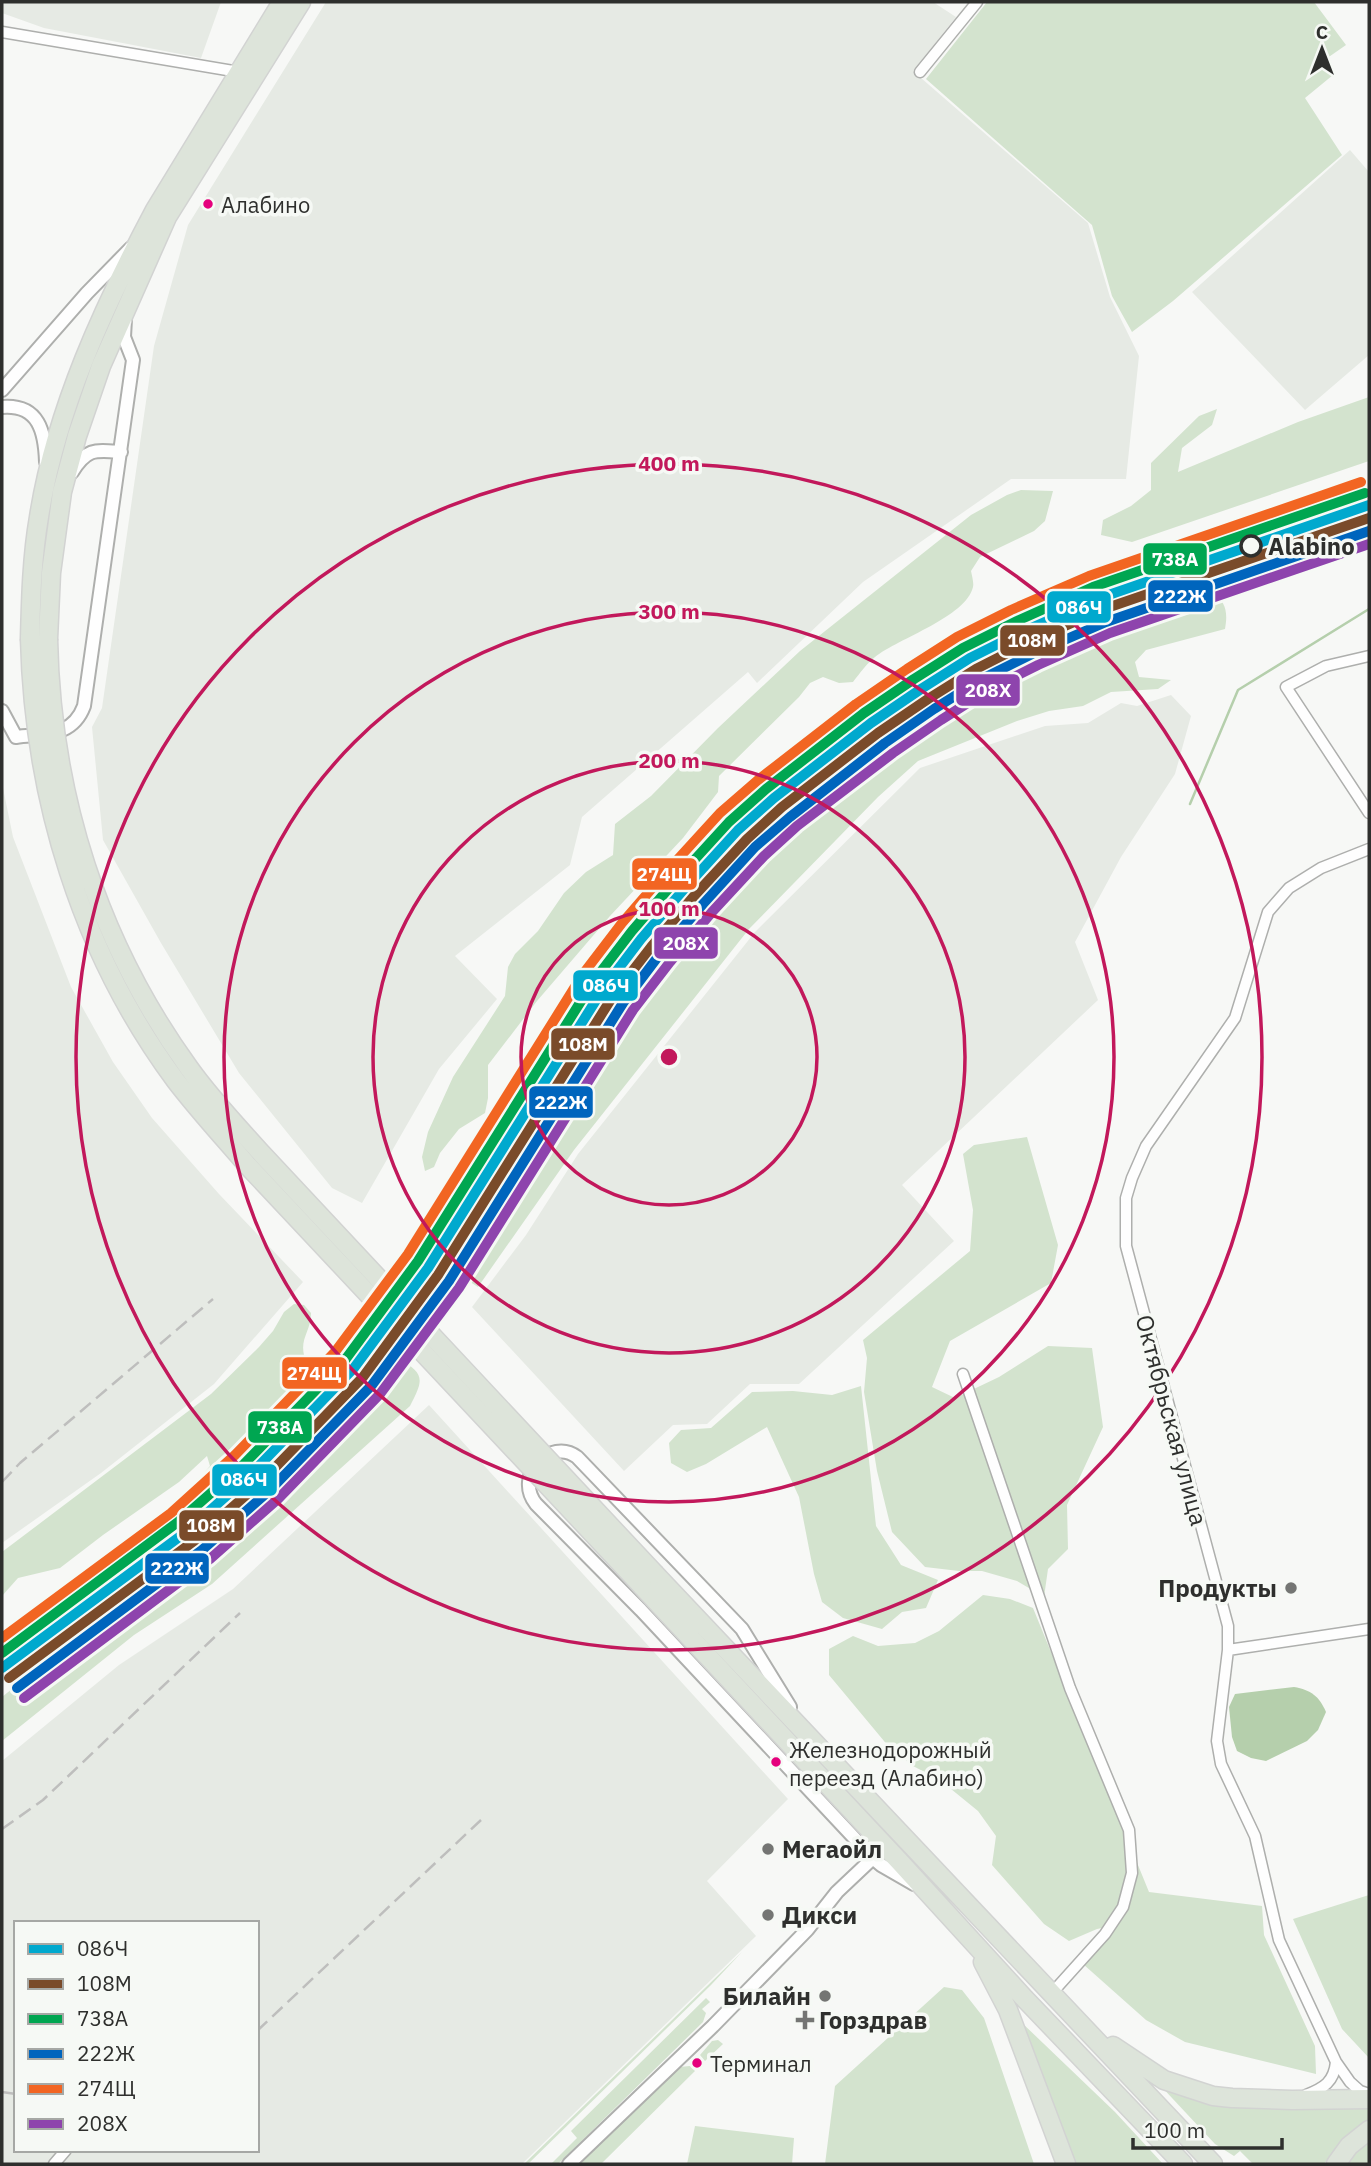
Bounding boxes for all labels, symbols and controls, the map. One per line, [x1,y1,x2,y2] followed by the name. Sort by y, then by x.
[1287,14,1357,84] north arrow
[1316,20,1328,44] text: С
[221,190,310,219] place label: Алабино
[201,197,215,211] marker: Алабино
[638,449,700,477] text: 400 m
[1268,530,1355,562] place label: Alabino
[1240,535,1262,557] marker: Alabino
[1142,542,1208,576] line badge: 738А
[1151,547,1199,571] text: 738А
[1147,579,1214,613] line badge: 222Ж
[1153,584,1207,608] text: 222Ж
[1046,590,1112,624] line badge: 086Ч
[1055,595,1103,619] text: 086Ч
[638,597,700,625] text: 300 m
[999,624,1066,657] line badge: 108М
[1007,628,1057,652] text: 108М
[955,673,1021,707] line badge: 208Х
[965,678,1012,702] text: 208Х
[638,746,700,774] text: 200 m
[631,857,698,891] line badge: 274Щ
[637,862,692,886] text: 274Щ
[638,894,700,922] text: 100 m
[653,926,719,960] line badge: 208Х
[663,931,710,955] text: 208Х
[572,969,639,1002] line badge: 086Ч
[582,973,630,997] text: 086Ч
[550,1027,616,1061] line badge: 108М
[558,1032,608,1056] text: 108М
[657,1045,681,1069] centre of rings
[528,1085,594,1119] line badge: 222Ж
[534,1090,588,1114] text: 222Ж
[1128,1311,1216,1529] street label: Октябрьская улица
[281,1356,348,1390] line badge: 274Щ
[287,1361,342,1385] text: 274Щ
[247,1410,313,1444] line badge: 738А
[256,1415,304,1439] text: 738А
[211,1463,278,1497] line badge: 086Ч
[220,1467,268,1491] text: 086Ч
[178,1509,245,1542] line badge: 108М
[186,1513,236,1537] text: 108М
[144,1552,210,1585] line badge: 222Ж
[150,1556,204,1580] text: 222Ж
[1158,1572,1277,1604] place label: Продукты
[1283,1580,1299,1596] marker: Продукты
[789,1735,992,1792] place label: Железнодорожный переезд (Алабино)
[769,1755,783,1769] marker: Железнодорожный переезд (Алабино)
[782,1833,882,1865] place label: Мегаойл
[760,1841,776,1857] marker: Мегаойл
[782,1899,857,1931] place label: Дикси
[760,1907,776,1923] marker: Дикси
[14,1921,259,2152] legend
[77,1934,128,1962] text: 086Ч
[77,1969,132,1997] text: 108М
[723,1980,811,2012] place label: Билайн
[817,1988,833,2004] marker: Билайн
[77,2004,128,2032] text: 738А
[819,2004,927,2036] place label: Горздрав
[797,2012,813,2028] marker: Горздрав
[77,2039,135,2067] text: 222Ж
[710,2049,812,2078] place label: Терминал
[690,2056,704,2070] marker: Терминал
[77,2074,136,2102] text: 274Щ
[1133,2106,1282,2150] scale bar
[77,2109,128,2137] text: 208Х
[1144,2116,1205,2144] text: 100 m

